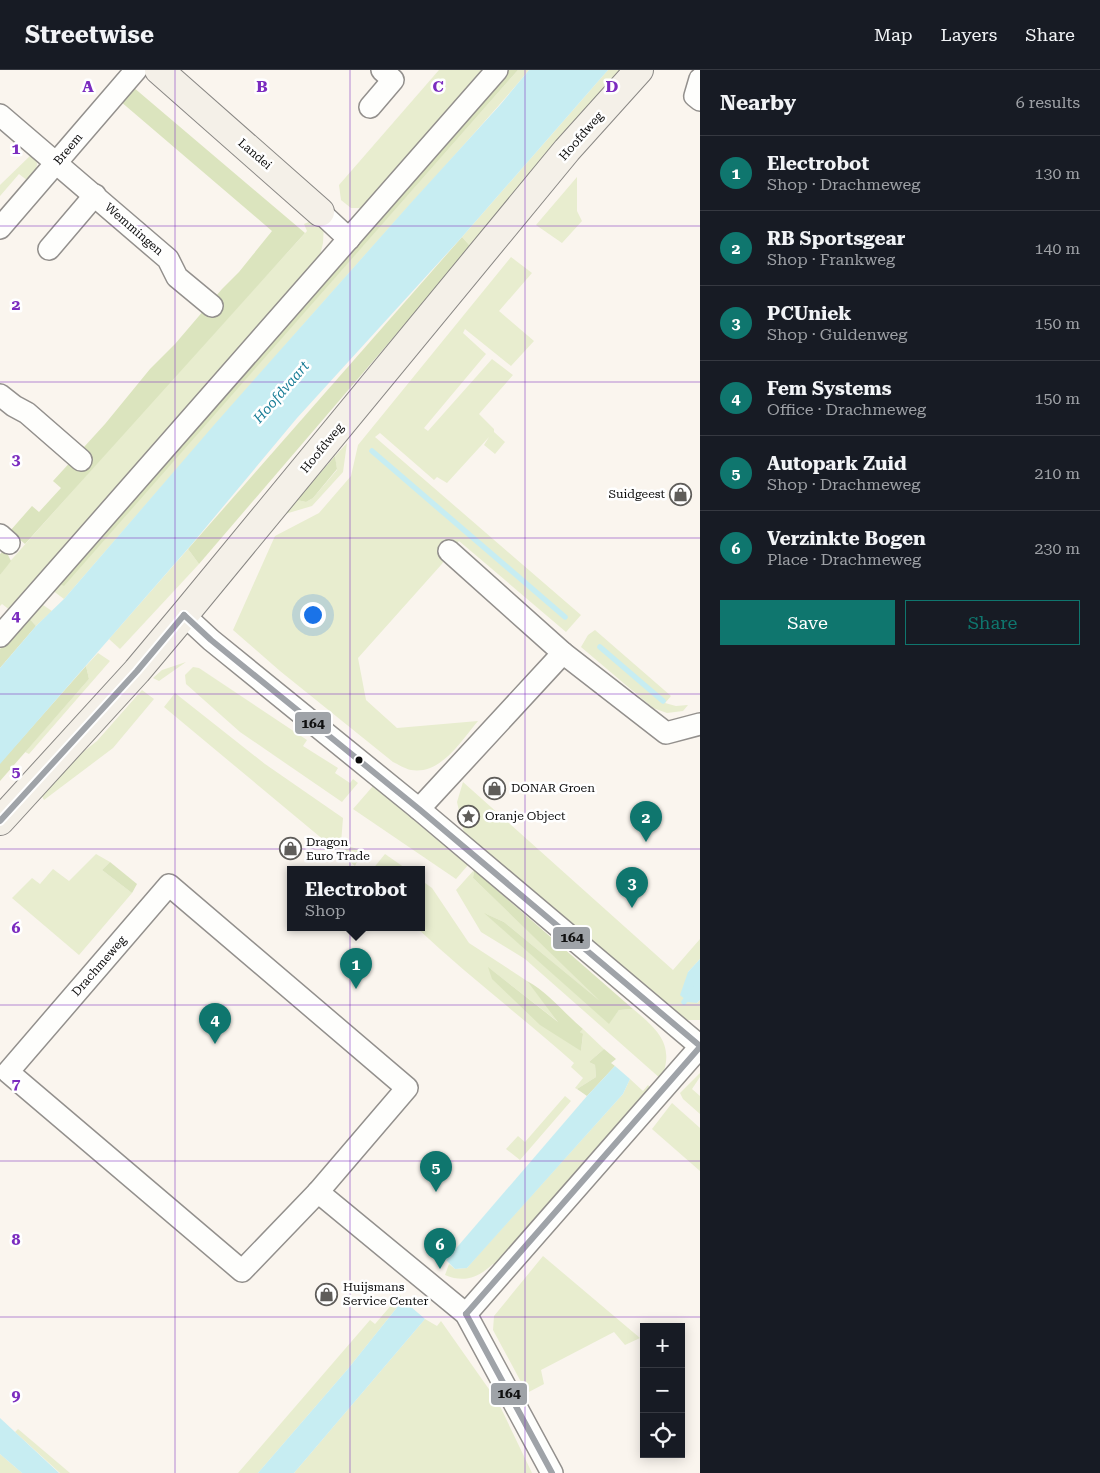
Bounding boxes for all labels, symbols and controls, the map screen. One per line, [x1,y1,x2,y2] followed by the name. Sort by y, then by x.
[25,21,154,49] text: Streetwise
[874,24,913,45] text: Map
[941,24,997,45] text: Layers
[1025,24,1075,45] text: Share
[82,77,94,96] text: A
[256,77,268,96] text: B
[432,77,444,96] text: C
[606,77,619,96] text: D
[720,91,796,115] text: Nearby
[1016,93,1080,112] text: 6 results
[556,109,606,163] street label: Hoofdweg
[51,130,85,168] street label: Breem
[235,136,275,172] street label: Landei
[12,139,21,158] text: 1
[767,152,869,175] text: Electrobot
[732,164,740,183] text: 1
[1034,164,1080,183] text: 130 m
[767,175,920,194] text: Shop · Drachmeweg
[102,200,166,258] street label: Wemmingen
[767,227,905,250] text: RB Sportsgear
[732,239,740,258] text: 2
[1034,239,1080,258] text: 140 m
[767,250,895,269] text: Shop · Frankweg
[12,295,21,314] text: 2
[767,302,851,325] text: PCUniek
[732,314,740,333] text: 3
[1034,314,1080,333] text: 150 m
[767,325,907,344] text: Shop · Guldenweg
[249,357,313,427] water label: Hoofdvaart
[767,377,891,400] text: Fem Systems
[732,389,740,408] text: 4
[1034,389,1080,408] text: 150 m
[767,400,926,419] text: Office · Drachmeweg
[298,420,346,476] street label: Hoofdweg
[12,450,21,469] text: 3
[767,452,907,475] text: Autopark Zuid
[732,464,740,483] text: 5
[1034,464,1080,483] text: 210 m
[767,475,920,494] text: Shop · Drachmeweg
[669,482,693,506] shop icon: Suidgeest
[609,487,666,501] place label: Suidgeest
[767,527,926,550] text: Verzinkte Bogen
[732,539,740,558] text: 6
[1034,539,1080,558] text: 230 m
[767,550,921,569] text: Place · Drachmeweg
[720,600,895,645] button: Save
[905,600,1080,645] button: Share
[300,602,326,628] your location
[12,606,21,625] text: 4
[294,711,332,735] line badge: 164
[301,715,325,731] text: 164
[354,755,364,765] unlabelled marker
[12,762,21,781] text: 5
[483,776,507,800] shop icon: DONAR Groen
[511,781,595,795] place label: DONAR Groen
[630,801,662,842] pin: 2
[457,804,481,828] place icon: Oranje Object
[485,809,566,823] place label: Oranje Object
[306,835,370,863] place label: Dragon Euro Trade
[278,837,302,861] shop icon: Dragon Euro Trade
[287,866,425,931] popup
[616,867,648,908] pin: 3
[305,878,407,901] text: Electrobot
[305,901,346,920] text: Shop
[12,918,21,937] text: 6
[552,926,591,950] line badge: 164
[560,929,584,945] text: 164
[69,933,129,999] street label: Drachmeweg
[340,948,372,989] pin: 1
[199,1003,231,1044] pin: 4
[12,1074,21,1093] text: 7
[420,1151,452,1192] pin: 5
[424,1228,456,1269] pin: 6
[12,1230,21,1249] text: 8
[343,1280,428,1308] place label: Huijsmans Service Center
[315,1282,339,1306] shop icon: Huijsmans Service Center
[640,1323,685,1458] map controls
[640,1323,685,1368] button: +
[640,1368,685,1413] button: −
[490,1382,528,1406] line badge: 164
[497,1385,521,1401] text: 164
[12,1386,21,1405] text: 9
[640,1413,685,1458] button: locate

